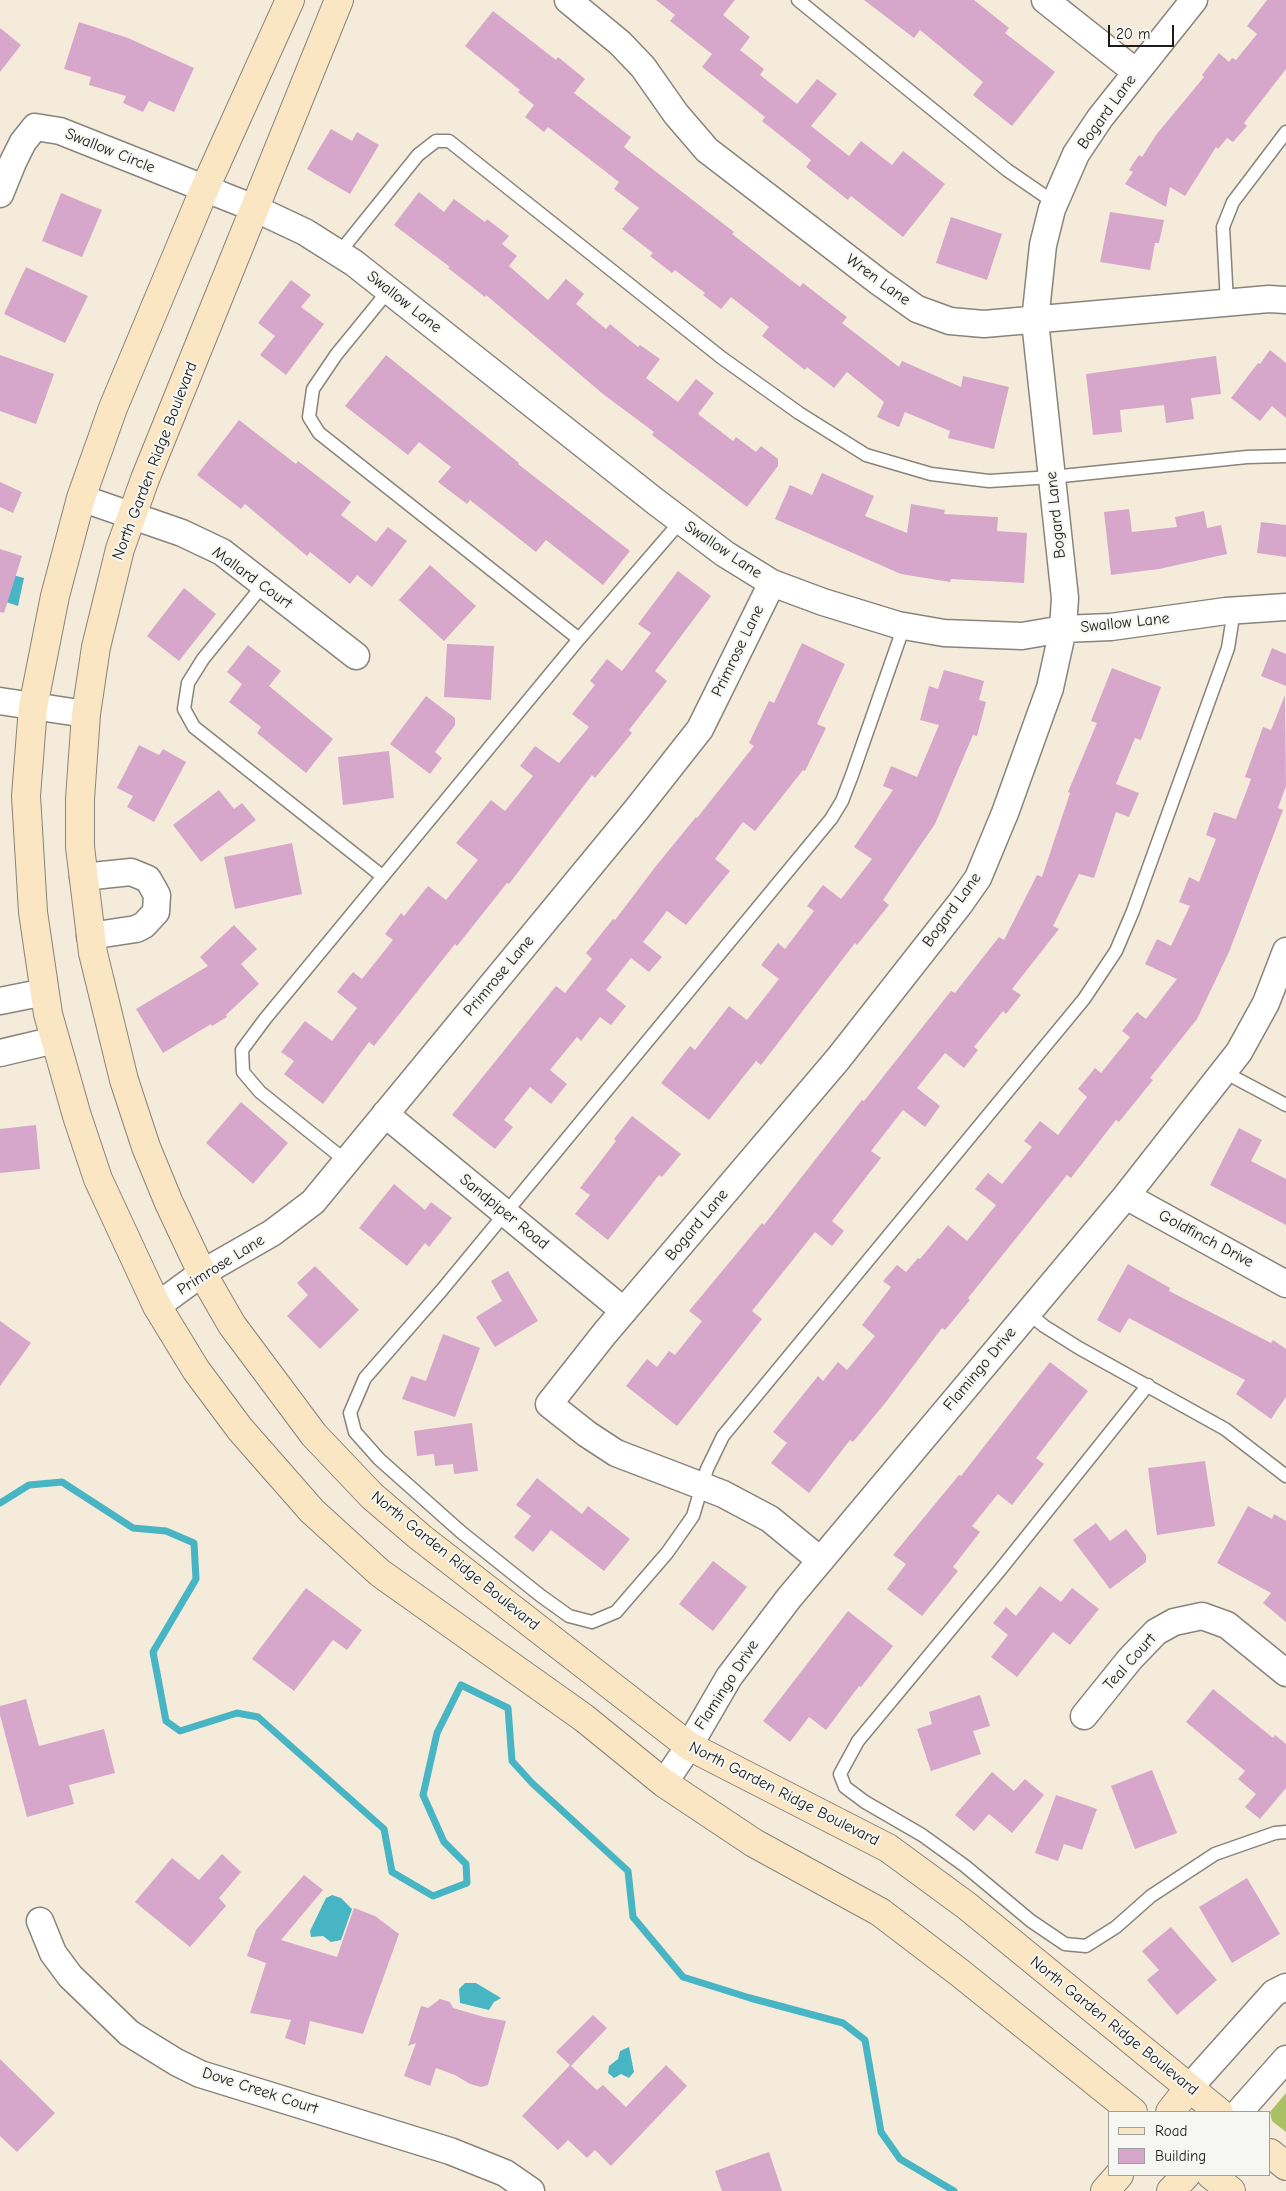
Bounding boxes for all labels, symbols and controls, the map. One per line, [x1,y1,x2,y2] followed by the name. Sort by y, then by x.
[1111,15,1177,47] scale bar
[1116,25,1150,43] text: 20 m
[1073,71,1141,153] street label: Bogard Lane
[62,124,158,178] street label: Swallow Circle
[842,250,914,310] street label: Wren Lane
[363,267,445,337] street label: Swallow Lane
[108,359,202,563] street label: North Garden Ridge Boulevard
[1042,470,1070,560] street label: Bogard Lane
[681,517,765,583] street label: Swallow Lane
[208,543,296,613] street label: Mallard Court
[708,602,768,700] street label: Primrose Lane
[1080,609,1170,637] street label: Swallow Lane
[918,869,986,951] street label: Bogard Lane
[460,932,538,1020] street label: Primrose Lane
[455,1170,553,1254] street label: Sandpiper Road
[661,1185,733,1265] street label: Bogard Lane
[1155,1206,1257,1272] street label: Goldfinch Drive
[174,1231,268,1299] street label: Primrose Lane
[939,1323,1021,1415] street label: Flamingo Drive
[367,1487,543,1635] street label: North Garden Ridge Boulevard
[1100,1630,1160,1694] street label: Teal Court
[691,1636,763,1734] street label: Flamingo Drive
[686,1738,882,1850] street label: North Garden Ridge Boulevard
[1026,1952,1202,2100] street label: North Garden Ridge Boulevard
[200,2063,320,2119] street label: Dove Creek Court
[1108,2111,1271,2176] legend
[1155,2122,1187,2140] text: Road
[1155,2147,1206,2165] text: Building

